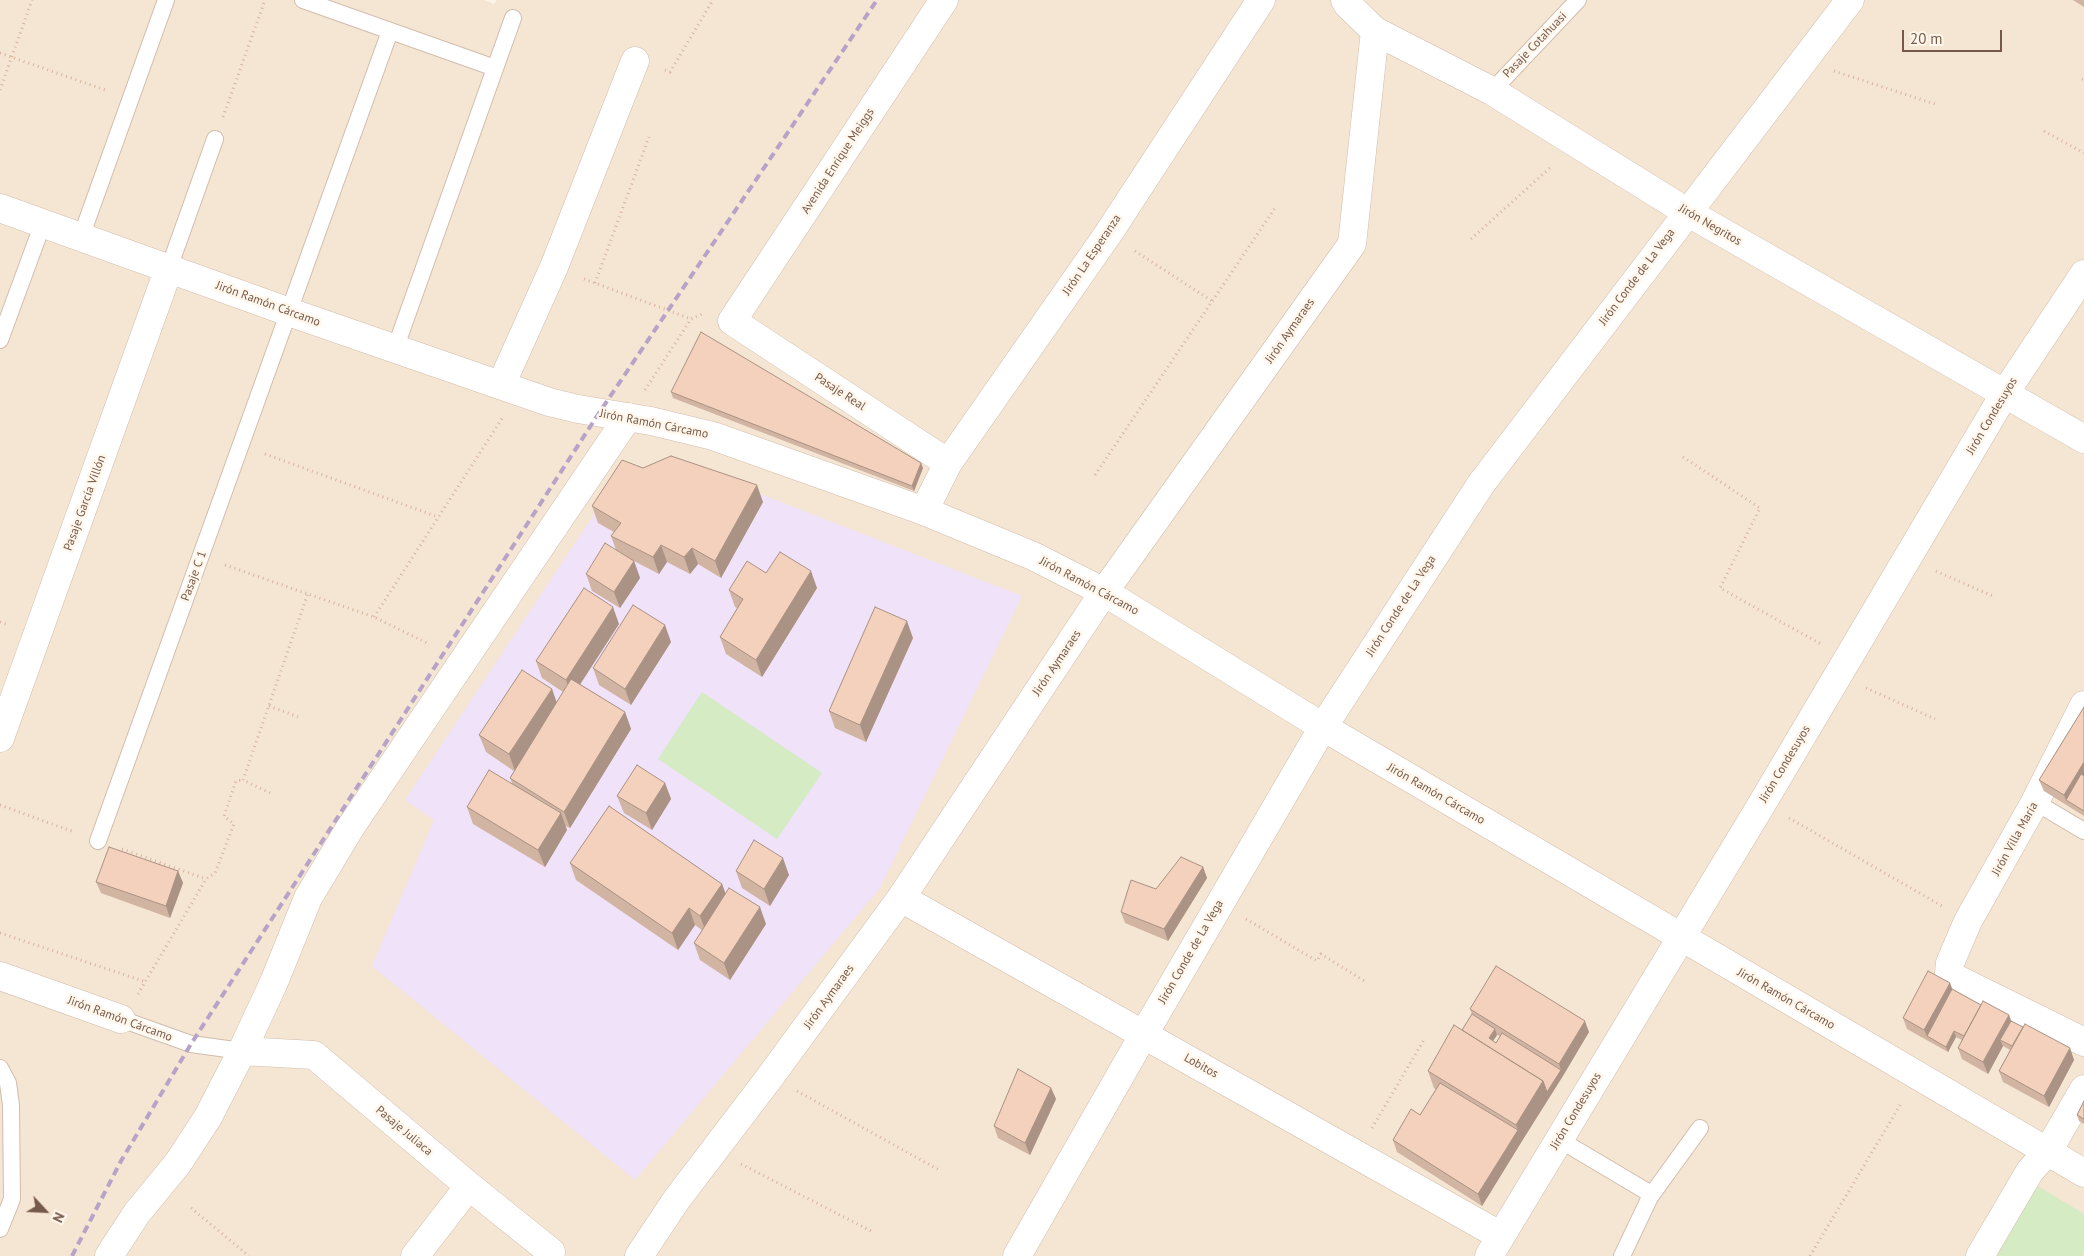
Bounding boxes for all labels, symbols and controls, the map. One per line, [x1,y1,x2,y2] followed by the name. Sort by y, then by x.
[1500,9,1570,81] street label: Pasaje Cotahuasi
[1904,20,2004,52] scale bar
[1910,29,1943,48] text: 20 m
[798,106,878,216] street label: Avenida Enrique Meiggs
[1676,201,1744,249] street label: Jirón Negritos
[1060,212,1124,298] street label: Jirón La Esperanza
[1596,226,1678,328] street label: Jirón Conde de La Vega
[214,278,322,330] street label: Jirón Ramón Cárcamo
[1262,296,1318,366] street label: Jirón Aymaraes
[812,370,868,414] street label: Pasaje Real
[1963,375,2021,457] street label: Jirón Condesuyos
[598,406,710,442] street label: Jirón Ramón Cárcamo
[61,453,109,553] street label: Pasaje García Villón
[178,549,210,603] street label: Pasaje C 1
[1363,553,1439,659] street label: Jirón Conde de La Vega
[1037,554,1141,618] street label: Jirón Ramón Cárcamo
[1030,627,1084,699] street label: Jirón Aymaraes
[1756,723,1814,805] street label: Jirón Condesuyos
[1385,760,1487,828] street label: Jirón Ramón Cárcamo
[1989,800,2041,878] street label: Jirón Villa María
[1155,898,1227,1006] street label: Jirón Conde de La Vega
[801,962,857,1032] street label: Jirón Aymaraes
[1735,965,1837,1033] street label: Jirón Ramón Cárcamo
[66,993,174,1045] street label: Jirón Ramón Cárcamo
[1181,1051,1221,1081] street label: Lobitos
[1547,1070,1605,1152] street label: Jirón Condesuyos
[373,1103,435,1159] street label: Pasaje Juliaca
[20,1186,70,1236] north arrow
[48,1209,69,1225] text: N

